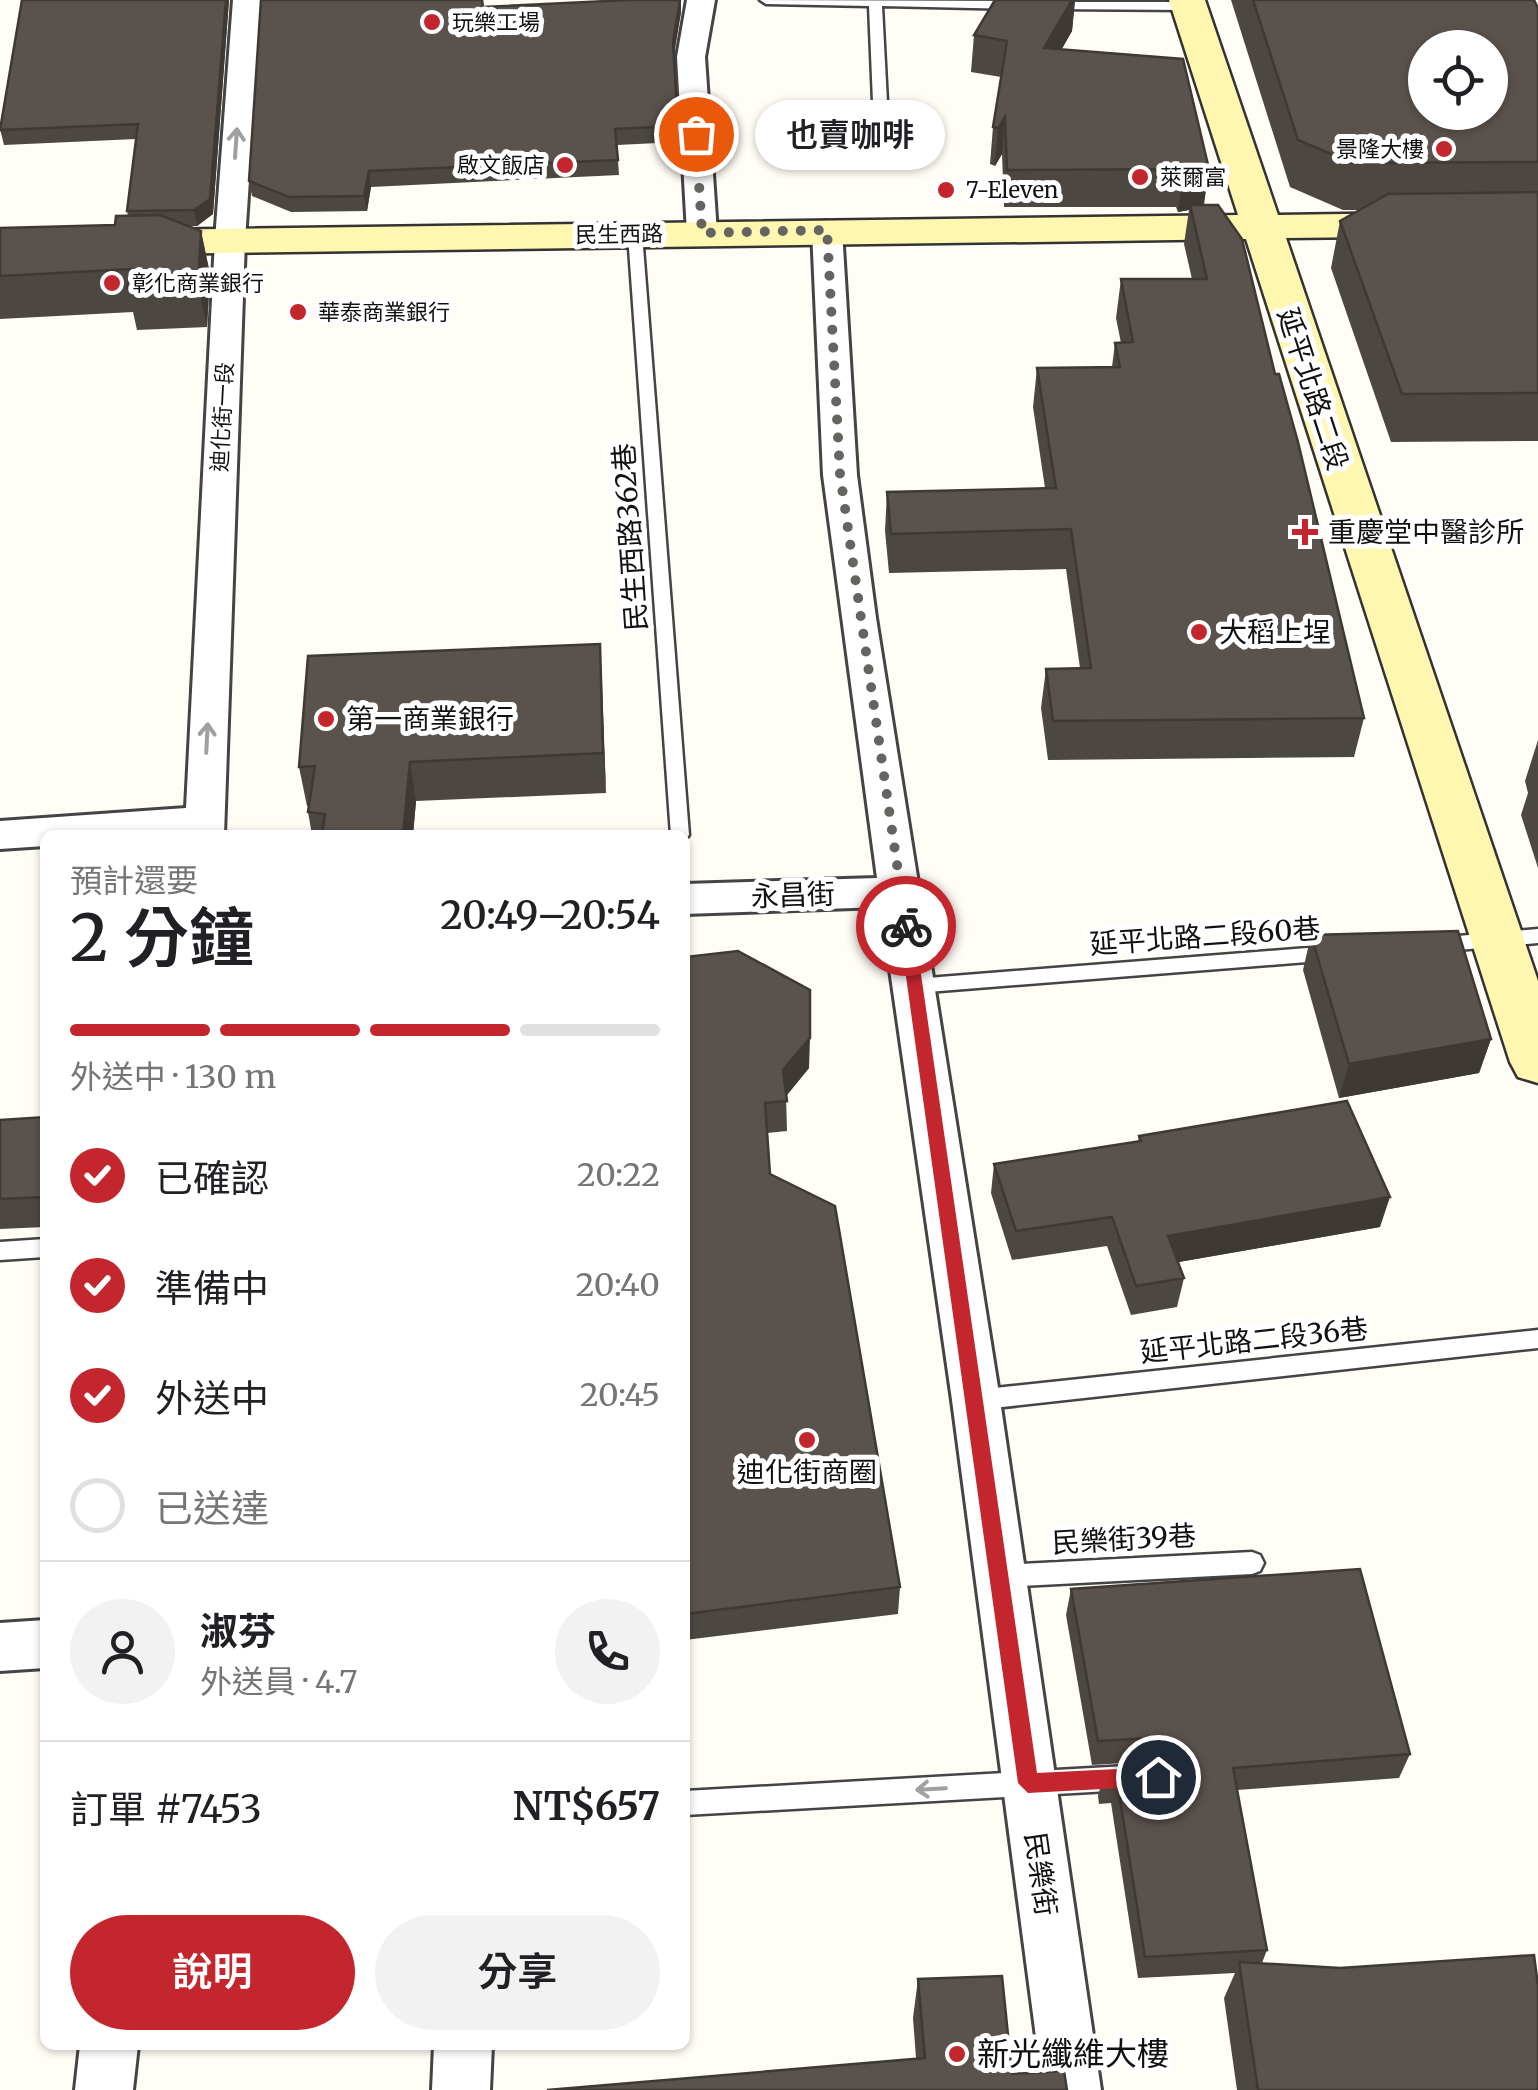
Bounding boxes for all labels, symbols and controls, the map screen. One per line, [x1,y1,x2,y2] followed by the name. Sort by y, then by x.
[452,8,540,36] place label: 玩樂工場
[421,11,443,33] marker: 玩樂工場
[1408,30,1508,130] map controls
[1408,30,1508,130] button: locate
[654,92,739,177] pin
[756,99,946,169] callout: 也賣咖啡
[669,107,724,162] icon: bag
[786,115,914,155] text: 也賣咖啡
[227,127,246,159] one-way arrow
[1336,135,1424,163] place label: 景隆大樓
[1433,138,1455,160] marker: 景隆大樓
[457,151,545,179] place label: 啟文飯店
[554,154,576,176] marker: 啟文飯店
[1160,163,1226,191] place label: 萊爾富
[1129,166,1151,188] marker: 萊爾富
[966,176,1059,204] place label: 7-Eleven
[935,179,957,201] marker: 7-Eleven
[575,219,663,249] street label: 民生西路
[132,269,264,297] place label: 彰化商業銀行
[101,272,123,294] marker: 彰化商業銀行
[318,298,450,326] place label: 華泰商業銀行
[287,301,309,323] marker: 華泰商業銀行
[1270,304,1356,474] street label: 延平北路二段
[205,361,239,473] street label: 迪化街一段
[605,442,655,632] street label: 民生西路362巷
[1328,514,1524,550] place label: 重慶堂中醫診所
[1292,519,1318,545] marker: 重慶堂中醫診所
[1219,614,1331,650] place label: 大稻上埕
[1188,621,1210,643] marker: 大稻上埕
[346,701,514,737] place label: 第一商業銀行
[315,708,337,730] marker: 第一商業銀行
[198,722,217,754] one-way arrow
[70,861,198,901] text: 預計還要
[750,876,836,914] street label: 永昌街
[856,876,956,976] courier
[440,892,660,939] text: 20:49–20:54
[70,897,254,979] text: 2 分鐘
[879,899,934,954] icon: bike
[1089,910,1321,962] street label: 延平北路二段60巷
[70,1057,276,1097] text: 外送中 · 130 m
[70,1148,125,1203] icon: check
[155,1155,269,1202] text: 已確認
[577,1155,660,1195] text: 20:22
[70,1258,125,1313] icon: check
[155,1265,269,1312] text: 準備中
[576,1265,660,1305] text: 20:40
[1138,1310,1370,1370] street label: 延平北路二段36巷
[70,1368,125,1423] icon: check
[155,1375,269,1422] text: 外送中
[580,1375,660,1415] text: 20:45
[796,1429,818,1451] marker: 迪化街商圈
[737,1454,877,1490] place label: 迪化街商圈
[155,1485,269,1532] text: 已送達
[1051,1517,1197,1561] street label: 民樂街39巷
[70,1599,175,1704] button: person
[555,1599,660,1704] button: phone
[200,1608,276,1655] text: 淑芬
[200,1662,357,1702] text: 外送員 · 4.7
[1116,1735,1201,1820] pin
[1131,1750,1186,1805] icon: home
[916,1780,948,1799] one-way arrow
[513,1783,660,1830] text: NT$657
[70,1786,262,1833] text: 訂單 #7453
[1017,1830,1065,1918] street label: 民樂街
[70,1915,355,2030] button: 說明
[375,1915,660,2030] button: 分享
[977,2034,1169,2074] place label: 新光纖維大樓
[946,2043,968,2065] marker: 新光纖維大樓

